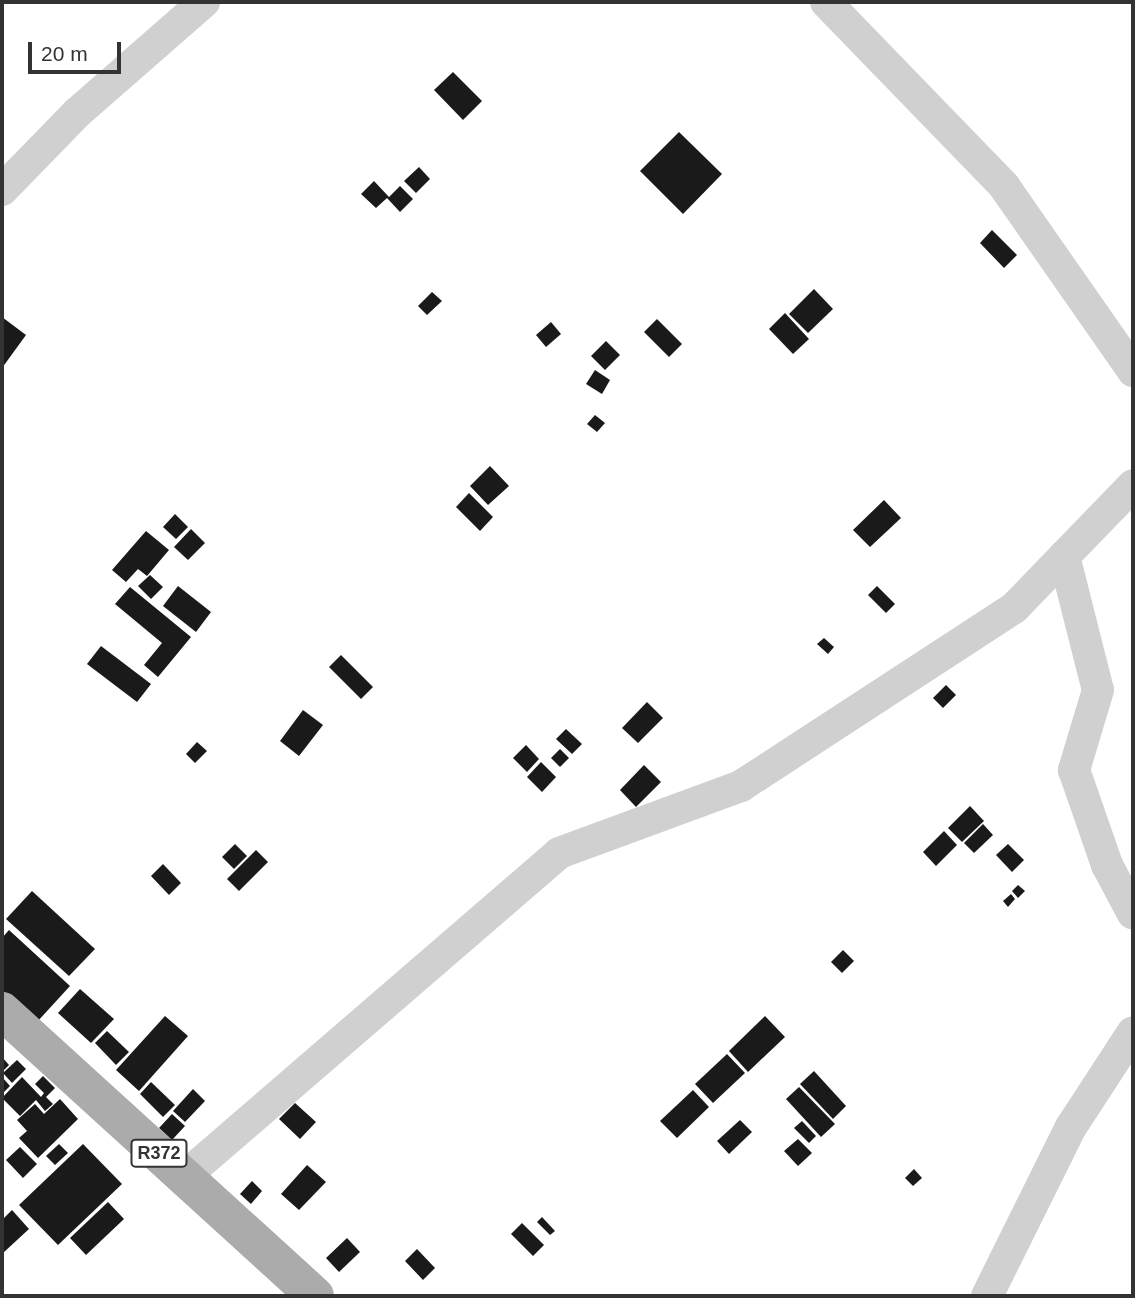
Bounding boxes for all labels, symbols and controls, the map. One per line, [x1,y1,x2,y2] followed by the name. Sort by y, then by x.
[32,28,124,72] scale bar
[41,42,88,65] text: 20 m
[129,1138,189,1168] road number: R372

